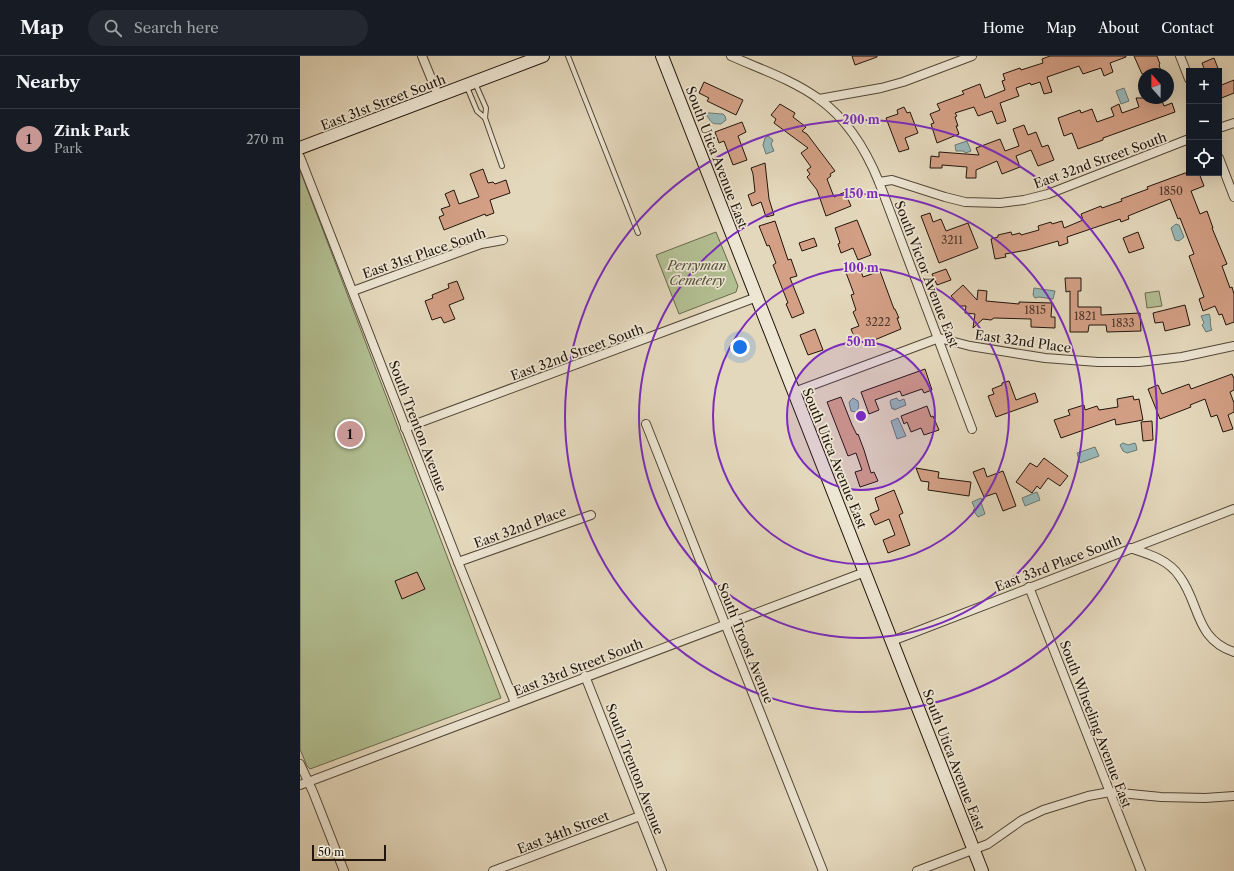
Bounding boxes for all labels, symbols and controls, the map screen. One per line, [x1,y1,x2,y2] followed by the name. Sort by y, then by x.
[88,10,368,46] search box
[20,16,64,39] text: Map
[102,17,124,39] icon: search
[134,18,219,37] text: Search here
[983,19,1024,37] text: Home
[1046,19,1076,37] text: Map
[1098,19,1139,37] text: About
[1161,19,1214,37] text: Contact
[1138,68,1174,104] north arrow
[1186,68,1222,176] map controls
[1186,68,1222,104] button: +
[318,71,448,133] street label: East 31st Street South
[16,72,80,92] text: Nearby
[683,84,752,230] street label: South Utica Avenue East
[1186,104,1222,140] button: −
[842,112,880,127] text: 200 m
[54,121,130,140] text: Zink Park
[1031,128,1169,192] street label: East 32nd Street South
[26,131,32,147] text: 1
[246,131,284,147] text: 270 m
[54,140,82,156] text: Park
[1186,140,1222,176] button: locate
[1159,184,1183,198] house number: 1850
[844,186,878,201] text: 150 m
[892,198,963,350] street label: South Victor Avenue East
[360,224,488,282] street label: East 31st Place South
[941,233,963,247] house number: 3211
[666,257,727,288] park label: Perryman Cemetery
[843,260,879,275] text: 100 m
[1024,303,1046,317] house number: 1815
[1074,309,1096,323] house number: 1821
[865,315,891,329] house number: 3222
[1111,316,1135,330] house number: 1833
[508,320,646,384] street label: East 32nd Street South
[974,326,1072,356] street label: East 32nd Place
[846,334,876,349] text: 50 m
[730,337,750,357] your location
[386,358,450,494] street label: South Trenton Avenue
[799,385,871,531] street label: South Utica Avenue East
[854,409,868,423] centre of rings
[337,419,363,449] pin: 1
[472,503,568,551] street label: East 32nd Place
[993,532,1123,594] street label: East 33rd Place South
[714,580,778,706] street label: South Troost Avenue
[511,635,645,699] street label: East 33rd Street South
[1057,638,1136,810] street label: South Wheeling Avenue East
[920,687,989,833] street label: South Utica Avenue East
[603,701,667,837] street label: South Trenton Avenue
[515,807,612,857] street label: East 34th Street
[312,843,386,862] scale bar
[318,845,344,859] text: 50 m

